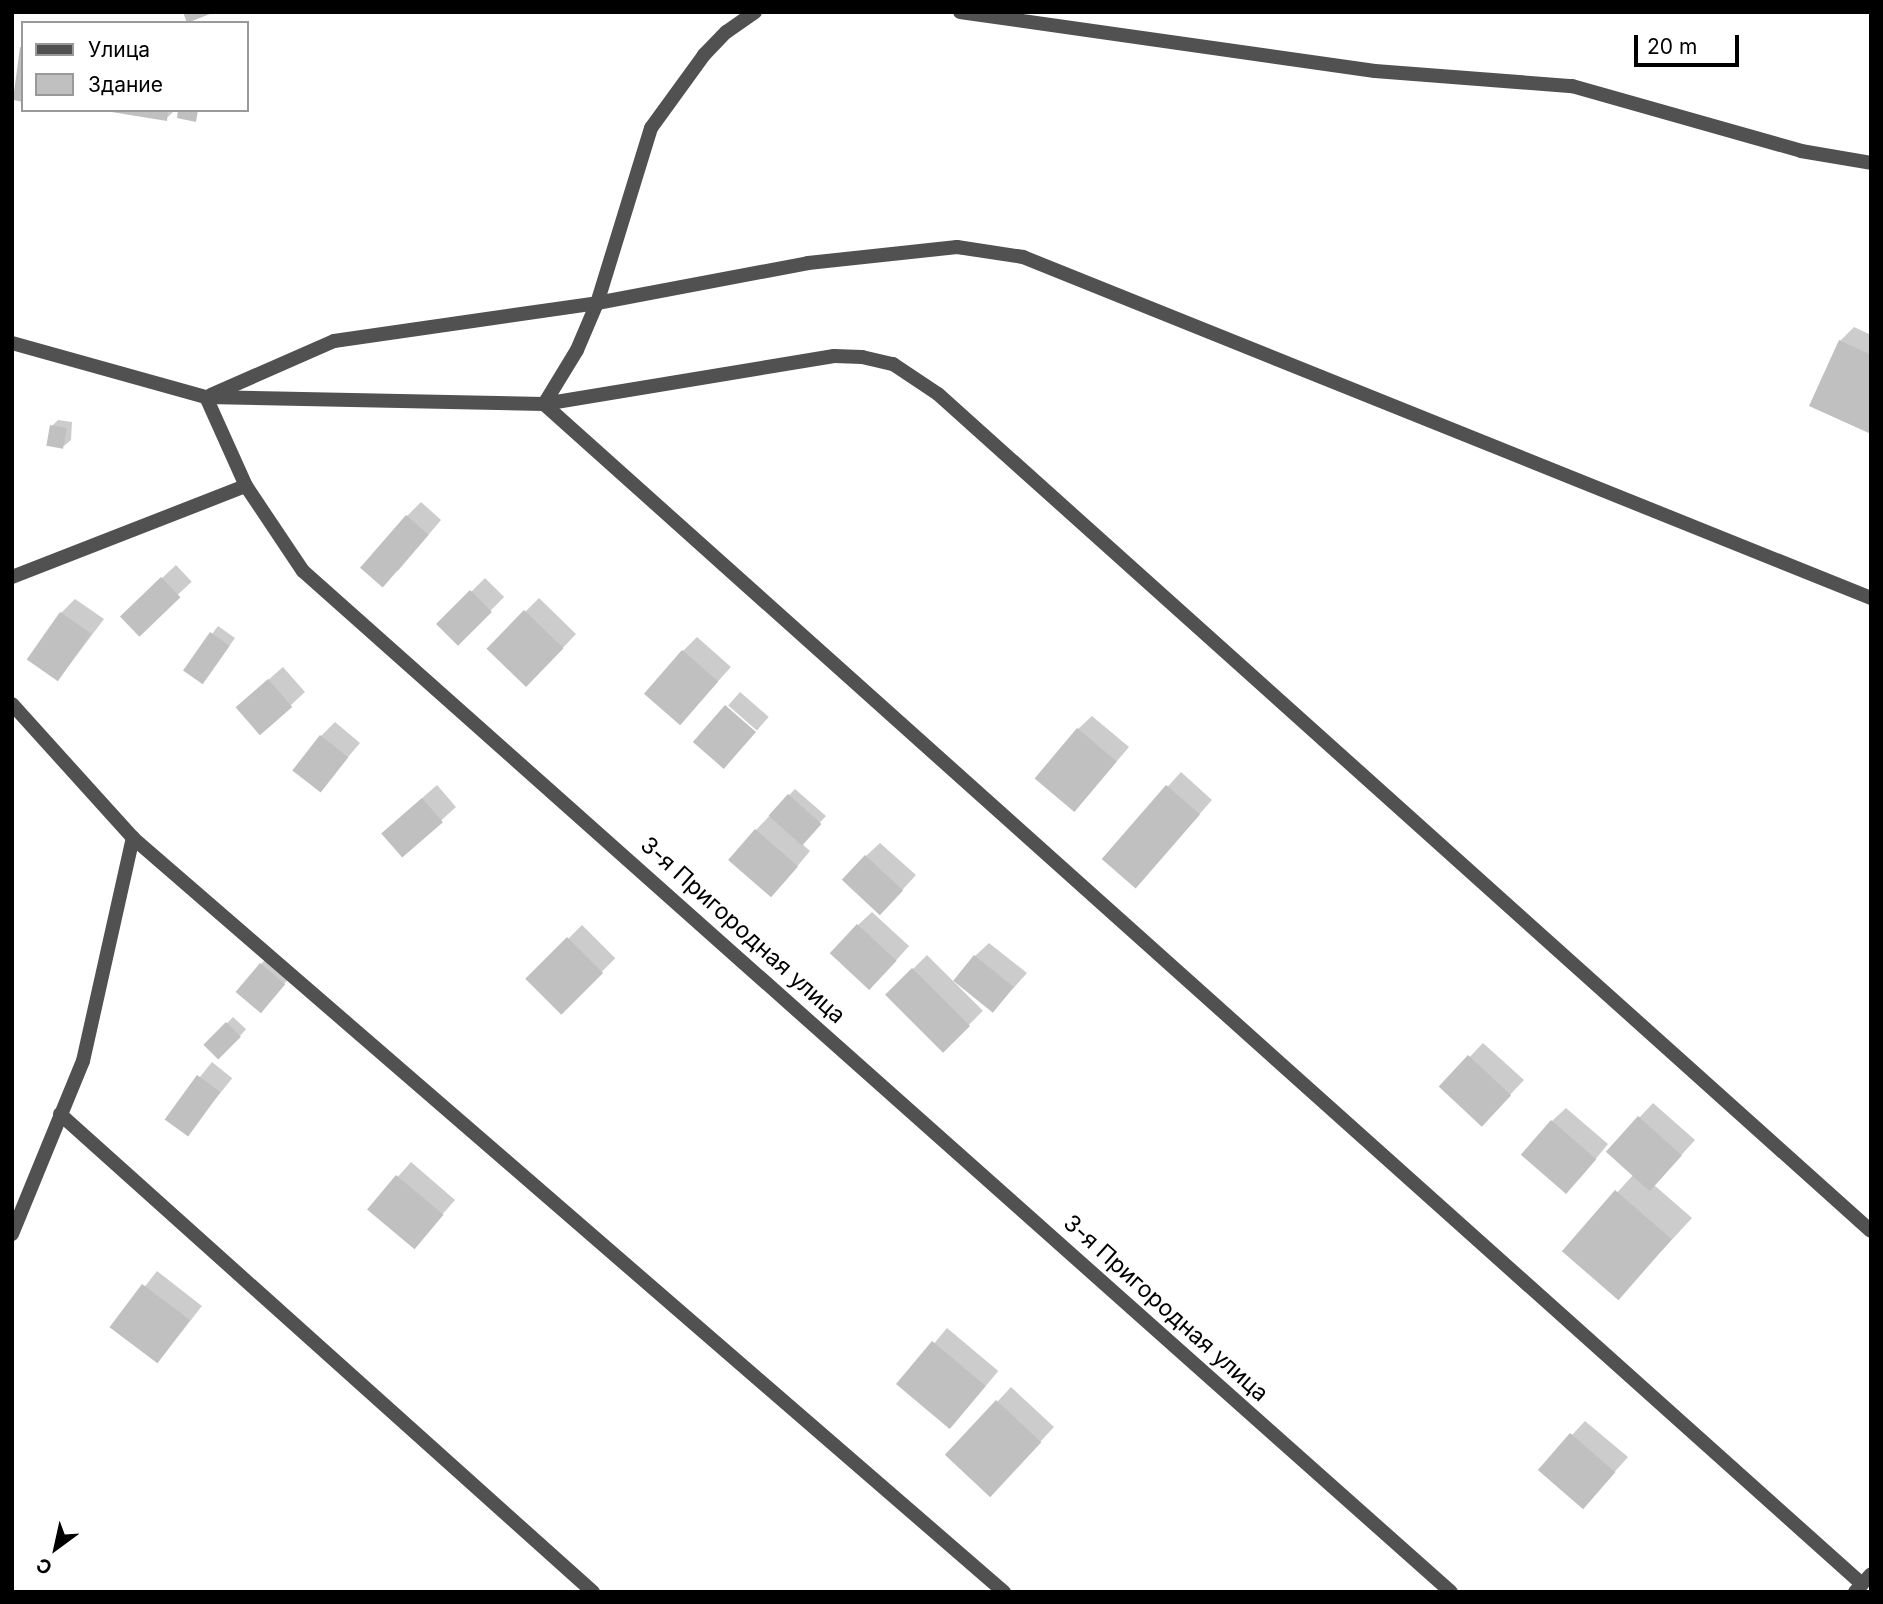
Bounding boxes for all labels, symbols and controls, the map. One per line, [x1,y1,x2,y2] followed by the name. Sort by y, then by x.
[21,21,248,112] legend
[1638,21,1743,65] scale bar
[1647,34,1697,59] text: 20 m
[88,37,150,62] text: Улица
[88,72,163,97] text: Здание
[635,831,851,1029] street label: 3-я Пригородная улица
[1058,1209,1274,1407] street label: 3-я Пригородная улица
[21,1513,91,1583] north arrow
[32,1553,56,1580] text: С

